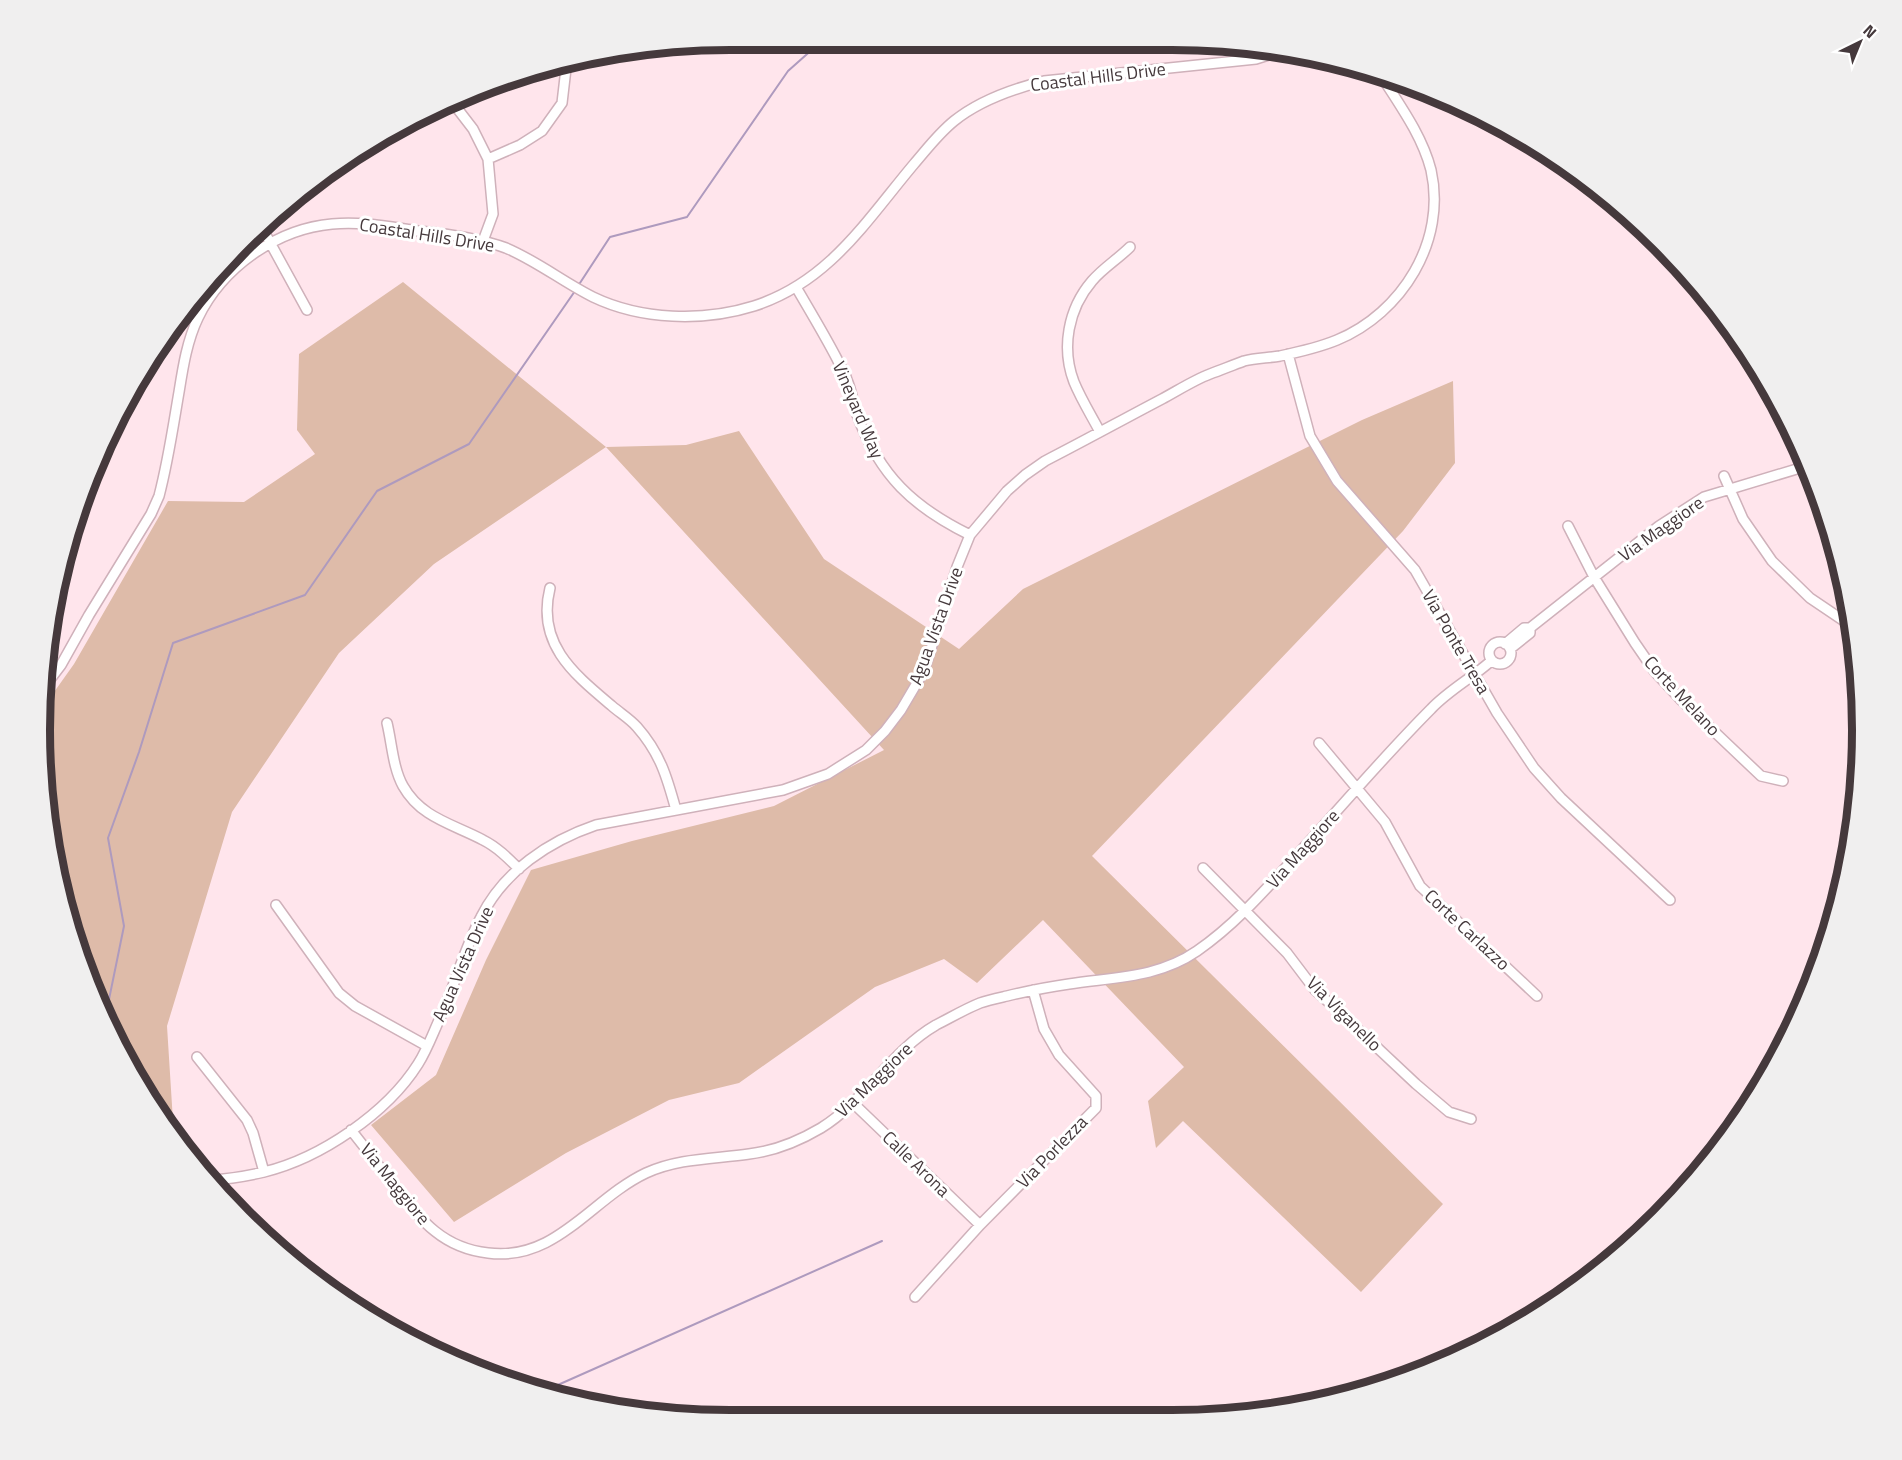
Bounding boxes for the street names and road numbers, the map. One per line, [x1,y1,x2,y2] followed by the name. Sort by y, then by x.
[1029,55,1167,98] street label: Coastal Hills Drive
[358,211,496,258] street label: Coastal Hills Drive
[826,357,891,463] street label: Vineyard Way
[1613,489,1709,568] street label: Via Maggiore
[902,563,969,689] street label: Agua Vista Drive
[1416,584,1497,699] street label: Via Ponte Tresa
[1638,649,1727,742] street label: Corte Melano
[1260,803,1346,894] street label: Via Maggiore
[1418,883,1516,977] street label: Corte Carlazzo
[425,902,500,1026] street label: Agua Vista Drive
[1301,970,1388,1057] street label: Via Viganello
[829,1036,919,1124] street label: Via Maggiore
[1010,1109,1093,1194] street label: Via Porlezza
[876,1124,956,1203] street label: Calle Arona
[354,1137,437,1231] street label: Via Maggiore

